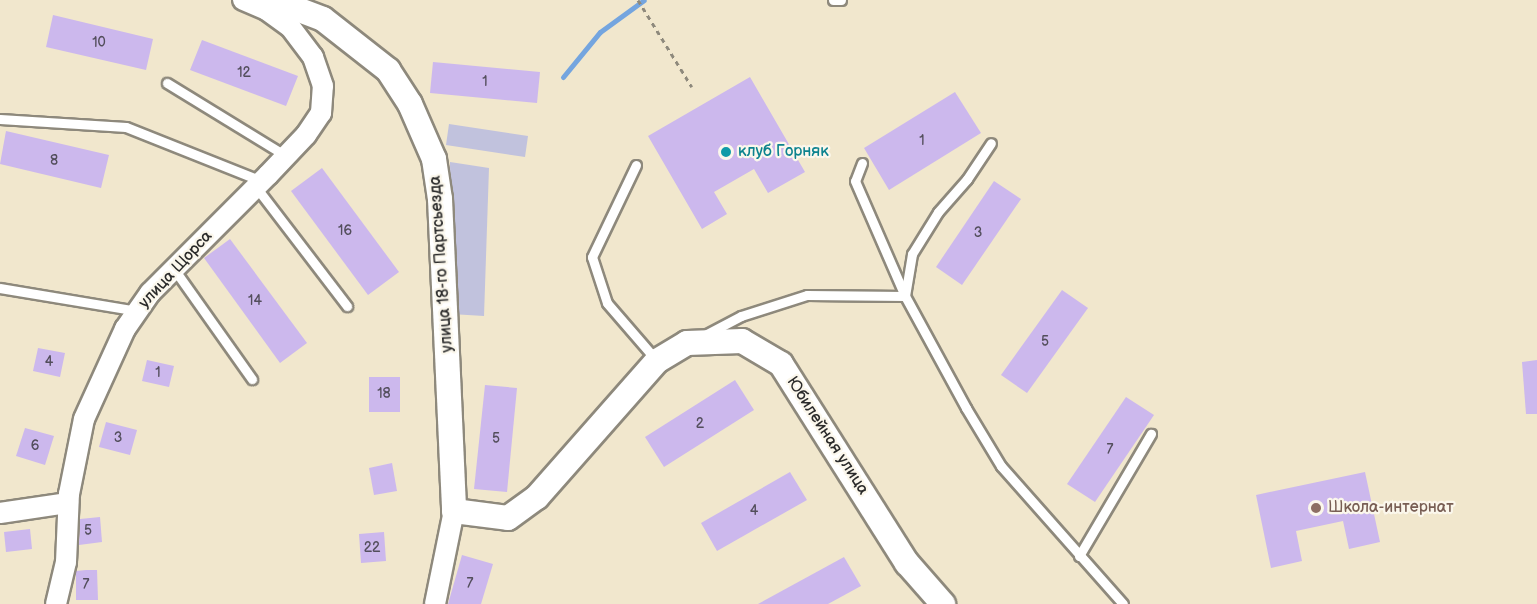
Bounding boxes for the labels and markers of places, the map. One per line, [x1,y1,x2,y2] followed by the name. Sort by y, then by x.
[738,142,829,162] place label: клуб Горняк
[719,145,733,159] marker: клуб Горняк
[1328,498,1454,518] place label: Школа-интернат
[1309,501,1323,515] marker: Школа-интернат

